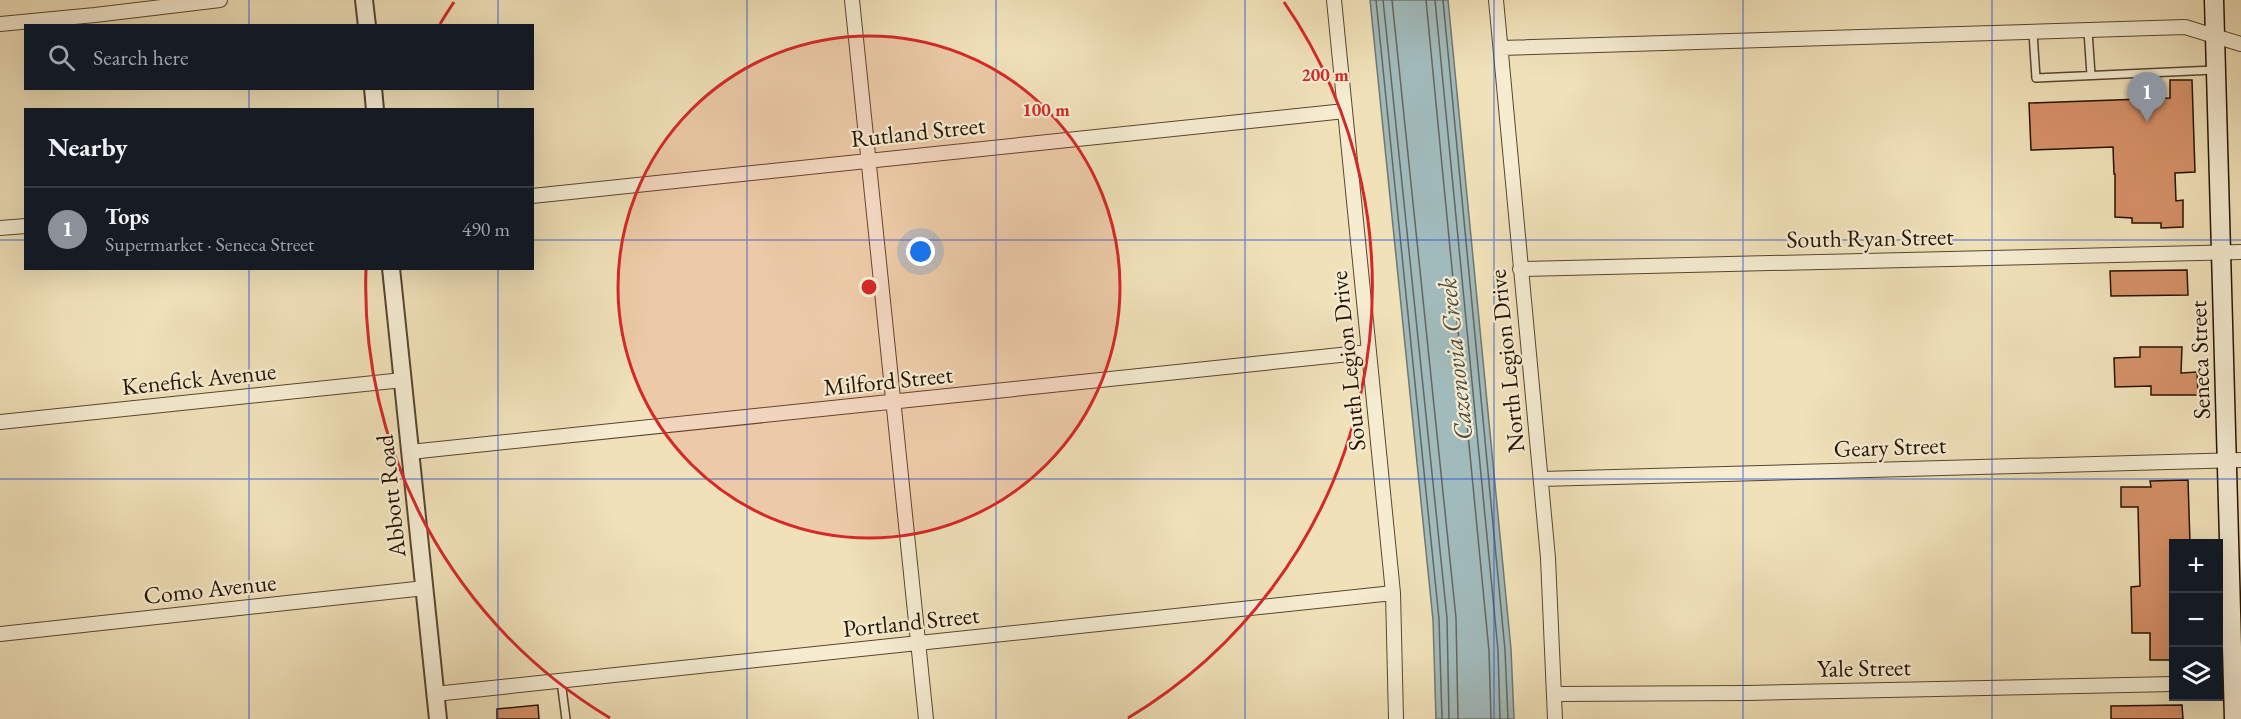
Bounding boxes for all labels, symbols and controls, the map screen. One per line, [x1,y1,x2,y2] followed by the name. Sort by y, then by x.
[24,24,534,90] search box
[45,41,78,74] icon: search
[93,43,188,72] text: Search here
[1301,63,1349,86] text: 200 m
[2128,72,2166,122] pin: 1
[1022,98,1070,121] text: 100 m
[849,109,987,154] street label: Rutland Street
[48,130,128,164] text: Nearby
[105,202,149,231] text: Tops
[62,216,73,242] text: 1
[462,216,510,242] text: 490 m
[1786,221,1954,254] street label: South Ryan Street
[105,231,314,257] text: Supermarket · Seneca Street
[906,237,935,266] your location
[1481,268,1532,454] street label: North Legion Drive
[1323,270,1372,453] street label: South Legion Drive
[1430,276,1480,442] water label: Cazenovia Creek
[859,277,879,297] centre of rings
[2182,300,2217,420] street label: Seneca Street
[120,355,278,402] street label: Kenefick Avenue
[822,358,955,403] street label: Milford Street
[1833,429,1947,464] street label: Geary Street
[369,432,412,560] street label: Abbott Road
[2169,539,2223,701] map controls
[2169,539,2223,593] button: +
[142,566,278,611] street label: Como Avenue
[2169,593,2223,647] button: −
[841,599,981,644] street label: Portland Street
[2169,647,2223,701] button: layers
[1817,651,1912,684] street label: Yale Street

